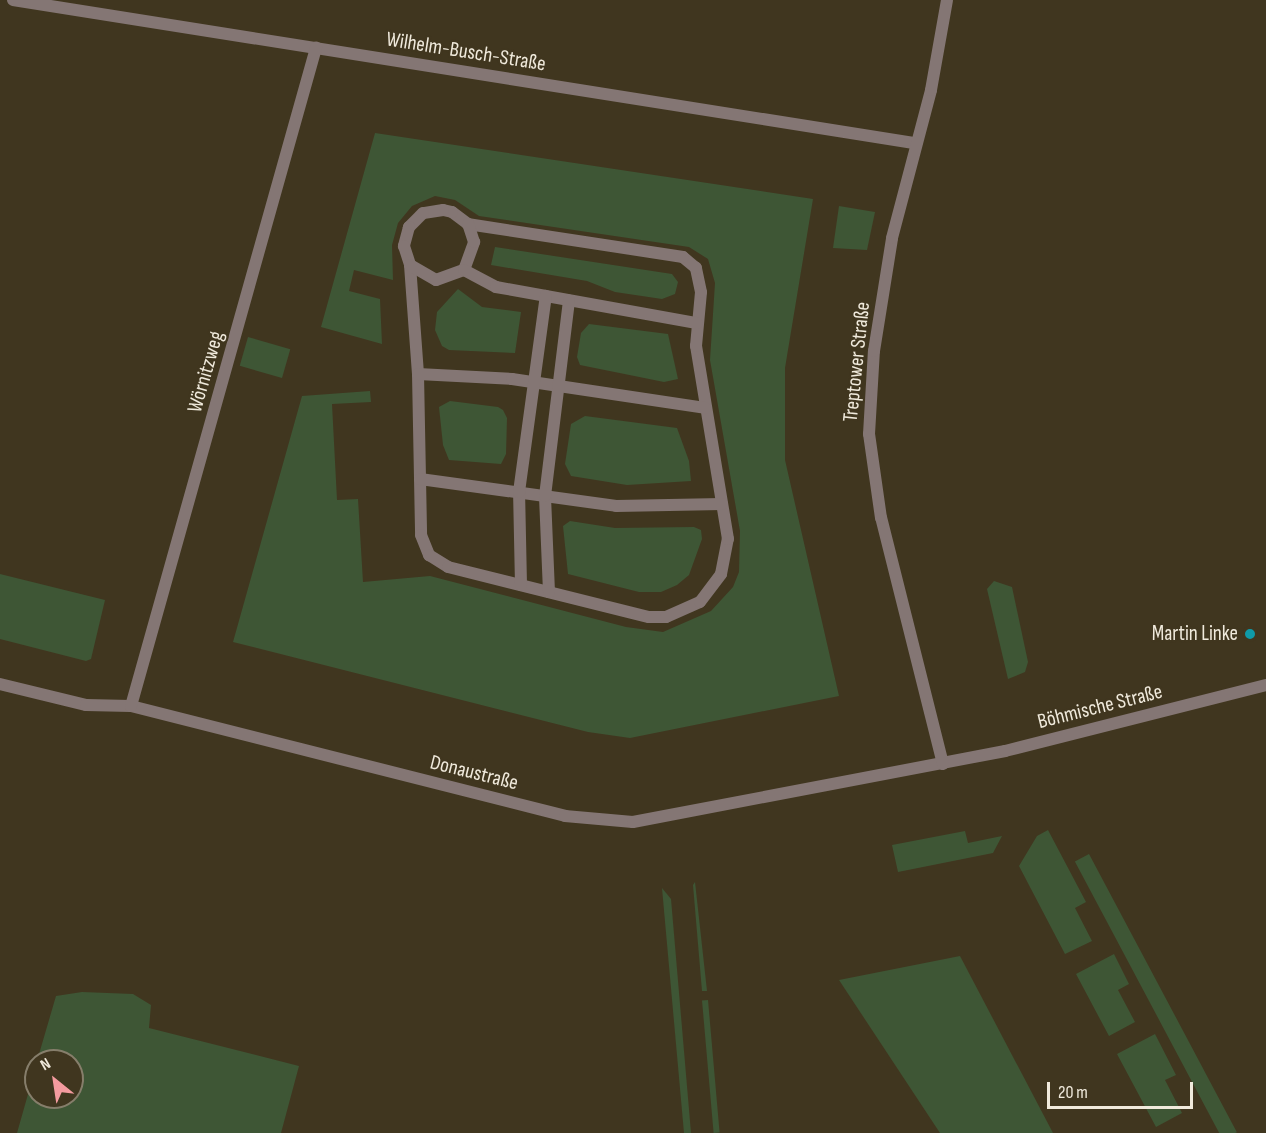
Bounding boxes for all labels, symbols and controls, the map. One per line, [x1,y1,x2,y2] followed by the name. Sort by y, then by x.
[384,27,548,77] street label: Wilhelm-Busch-Straße
[838,301,876,423] street label: Treptower Straße
[182,328,230,416] street label: Wörnitzweg
[1152,621,1238,647] place label: Martin Linke
[1243,627,1257,641] marker: Martin Linke
[1035,679,1165,735] street label: Böhmische Straße
[427,750,521,796] street label: Donaustraße
[24,1049,84,1109] north arrow
[37,1054,54,1075] text: N
[1050,1070,1196,1108] scale bar
[1058,1082,1088,1103] text: 20 m

